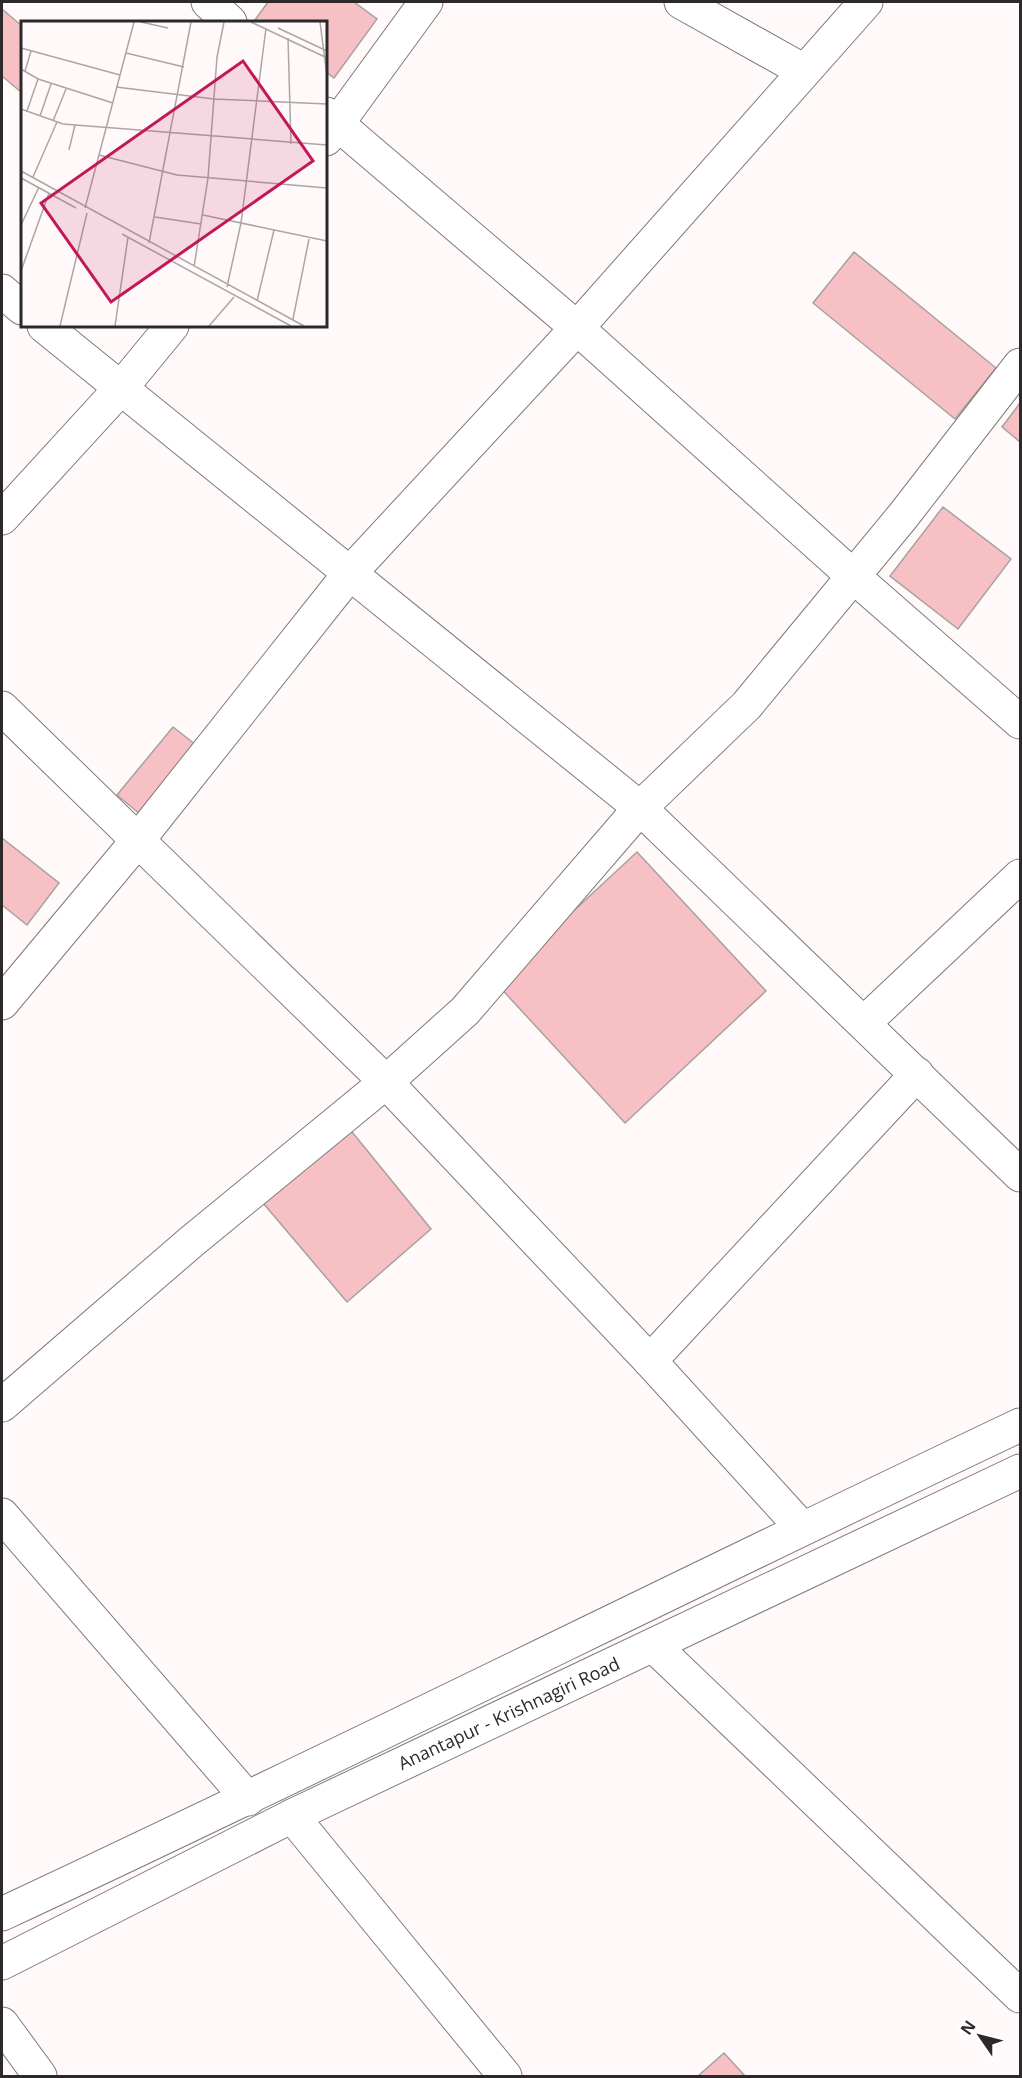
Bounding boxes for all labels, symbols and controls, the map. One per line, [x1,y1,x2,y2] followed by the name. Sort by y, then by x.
[21,21,327,327] inset map
[394,1651,623,1775] street label: Anantapur - Krishnagiri Road
[950,2006,1010,2066] north arrow
[955,2016,980,2039] text: N

